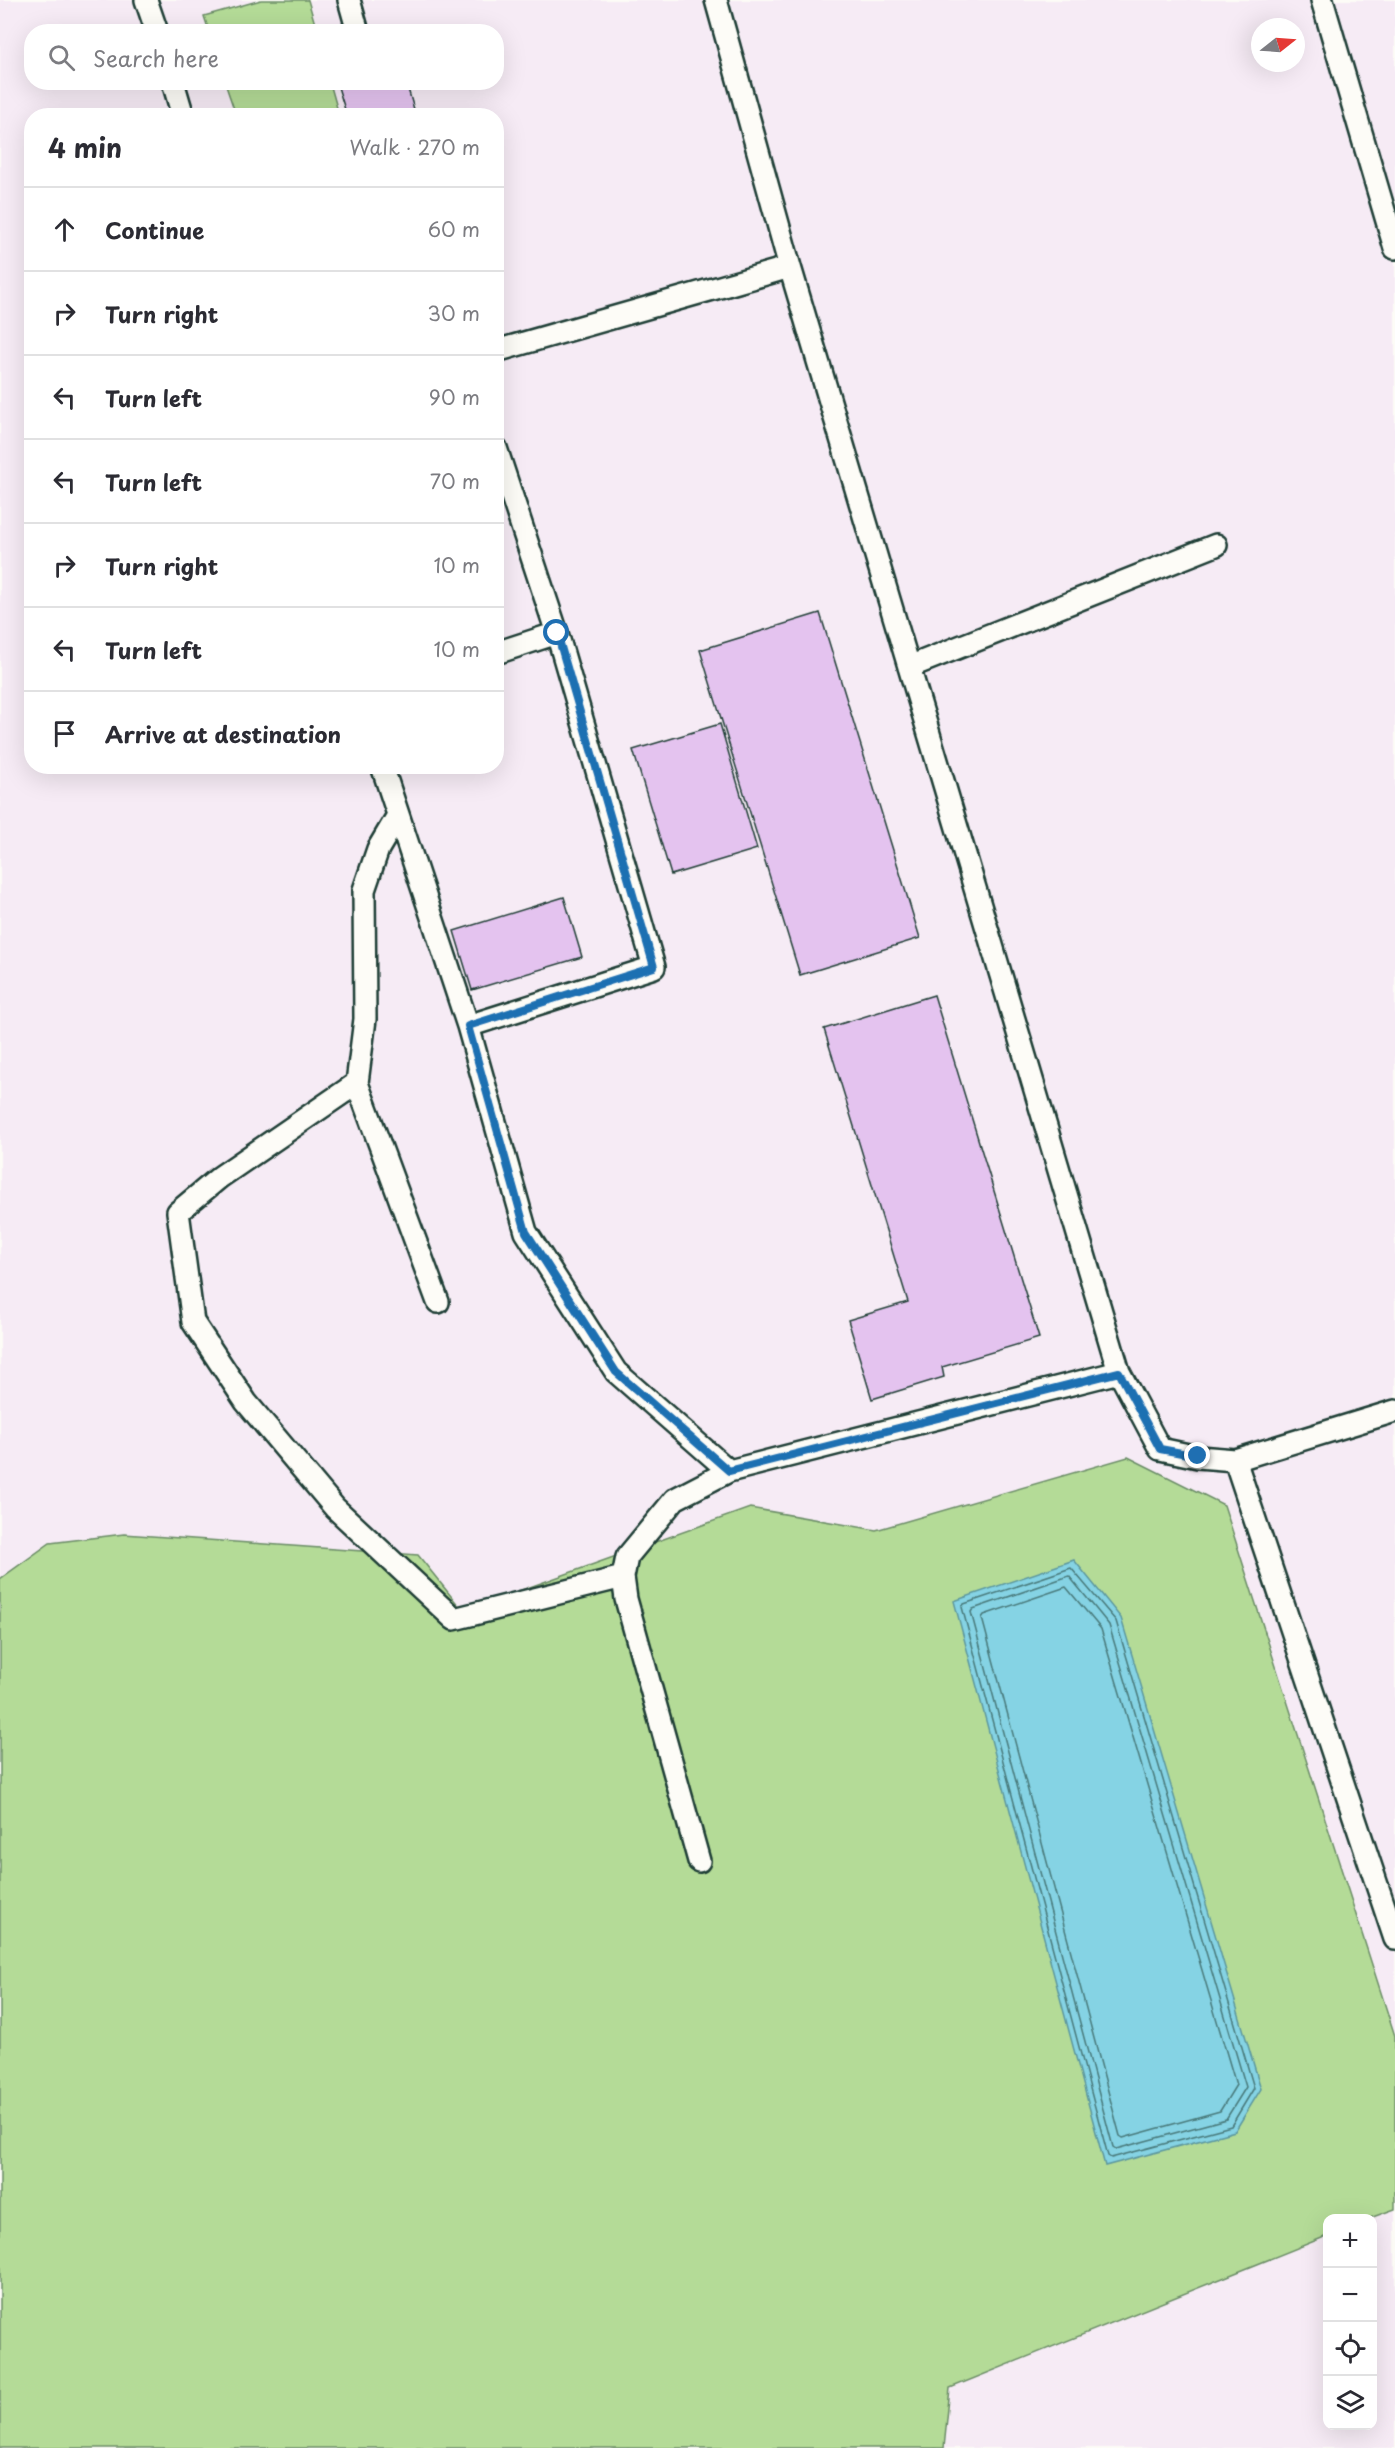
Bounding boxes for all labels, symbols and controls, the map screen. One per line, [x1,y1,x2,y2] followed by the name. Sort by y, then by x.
[1251,18,1305,72] north arrow
[24,24,504,90] search box
[45,41,78,74] icon: search
[93,41,219,74] text: Search here
[48,128,122,167] text: 4 min
[349,132,480,162] text: Walk · 270 m
[48,213,81,246] icon: ahead
[105,213,204,246] text: Continue
[428,214,480,244] text: 60 m
[48,297,81,330] icon: right
[105,297,218,330] text: Turn right
[427,298,480,328] text: 30 m
[48,381,81,414] icon: left
[105,381,202,414] text: Turn left
[429,382,480,412] text: 90 m
[48,465,81,498] icon: left
[105,465,202,498] text: Turn left
[430,466,480,496] text: 70 m
[48,549,81,582] icon: right
[105,549,218,582] text: Turn right
[433,550,480,580] text: 10 m
[543,619,569,645] route start
[48,633,81,666] icon: left
[105,633,202,666] text: Turn left
[433,634,480,664] text: 10 m
[48,717,81,750] icon: arrive
[105,717,341,750] text: Arrive at destination
[1184,1442,1210,1468] route end
[1323,2214,1377,2430] map controls
[1323,2214,1377,2268] button: +
[1323,2268,1377,2322] button: −
[1323,2322,1377,2376] button: locate
[1323,2376,1377,2430] button: layers

